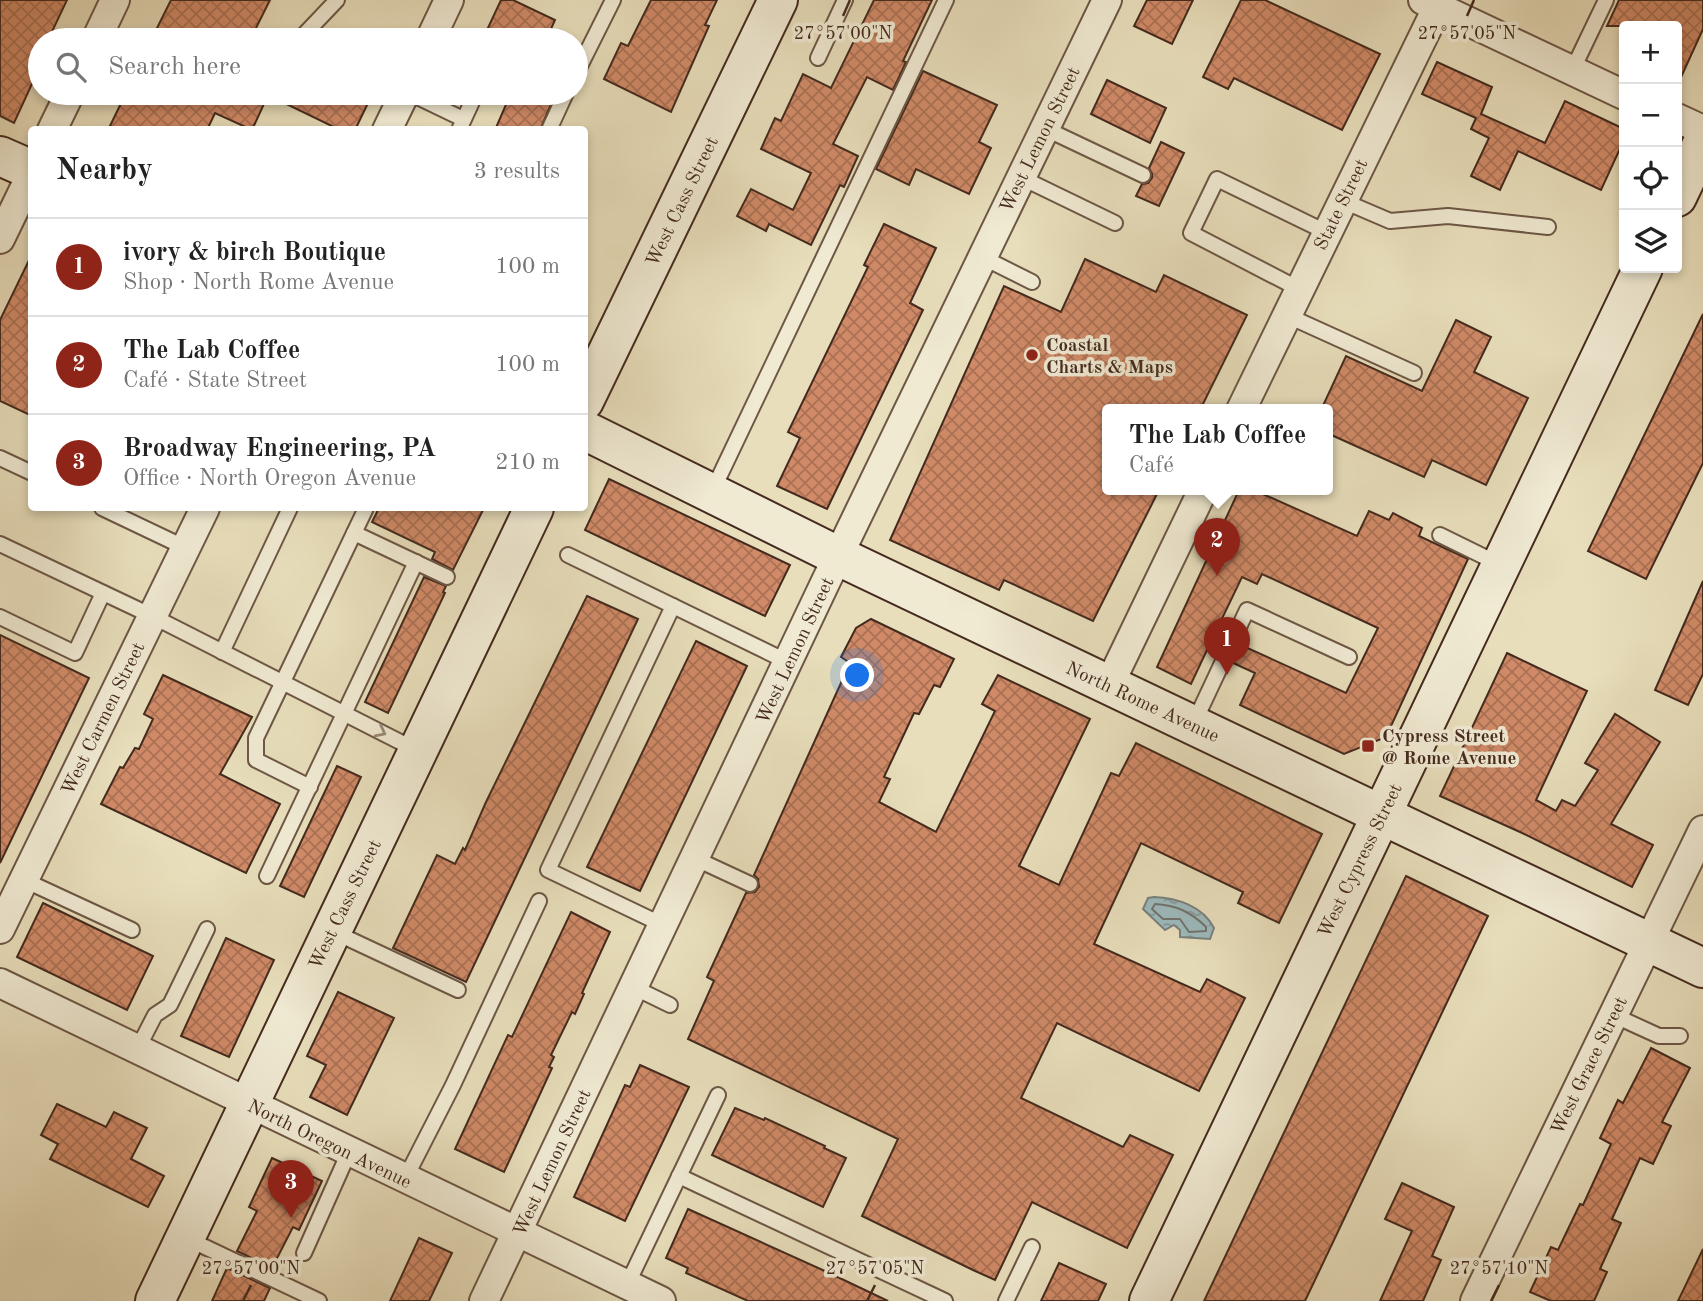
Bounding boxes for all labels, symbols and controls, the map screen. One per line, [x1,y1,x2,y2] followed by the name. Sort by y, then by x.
[1619,21,1682,273] map controls
[1619,21,1682,84] button: +
[794,25,892,43] text: 27°57'00"N
[1418,25,1516,43] text: 27°57'05"N
[28,28,588,105] search box
[52,48,90,86] icon: search
[108,54,241,80] text: Search here
[998,64,1085,216] street label: West Lemon Street
[1619,84,1682,147] button: −
[644,134,723,270] street label: West Cass Street
[1619,147,1682,210] button: locate
[56,156,153,186] text: Nearby
[1312,156,1372,254] street label: State Street
[474,160,560,183] text: 3 results
[1619,210,1682,273] button: layers
[123,240,386,266] text: ivory & birch Boutique
[72,255,86,278] text: 1
[495,255,560,278] text: 100 m
[123,271,394,294] text: Shop · North Rome Avenue
[1046,337,1173,378] place label: Coastal Charts & Maps
[123,338,300,364] text: The Lab Coffee
[1024,347,1040,363] marker: Coastal Charts & Maps
[72,353,86,376] text: 2
[495,353,560,376] text: 100 m
[123,369,307,392] text: Café · State Street
[1102,404,1333,495] popup
[1129,423,1306,449] text: The Lab Coffee
[123,436,436,462] text: Broadway Engineering, PA
[72,451,86,474] text: 3
[495,451,560,474] text: 210 m
[1129,454,1174,477] text: Café
[123,467,416,490] text: Office · North Oregon Avenue
[1194,518,1240,576] pin: 2
[754,575,839,727] street label: West Lemon Street
[1204,617,1250,675] pin: 1
[59,640,149,798] street label: West Carmen Street
[840,658,874,692] your location
[1062,659,1221,747] street label: North Rome Avenue
[374,724,386,738] one-way arrow
[1382,728,1517,769] place label: Cypress Street @ Rome Avenue
[1360,738,1376,754] marker: Cypress Street @ Rome Avenue
[1316,781,1407,941] street label: West Cypress Street
[307,837,386,973] street label: West Cass Street
[1549,994,1632,1138] street label: West Grace Street
[511,1087,596,1239] street label: West Lemon Street
[244,1097,414,1193] street label: North Oregon Avenue
[268,1160,314,1218] pin: 3
[202,1260,300,1278] text: 27°57'00"N
[826,1260,924,1278] text: 27°57'05"N
[1450,1260,1548,1278] text: 27°57'10"N

